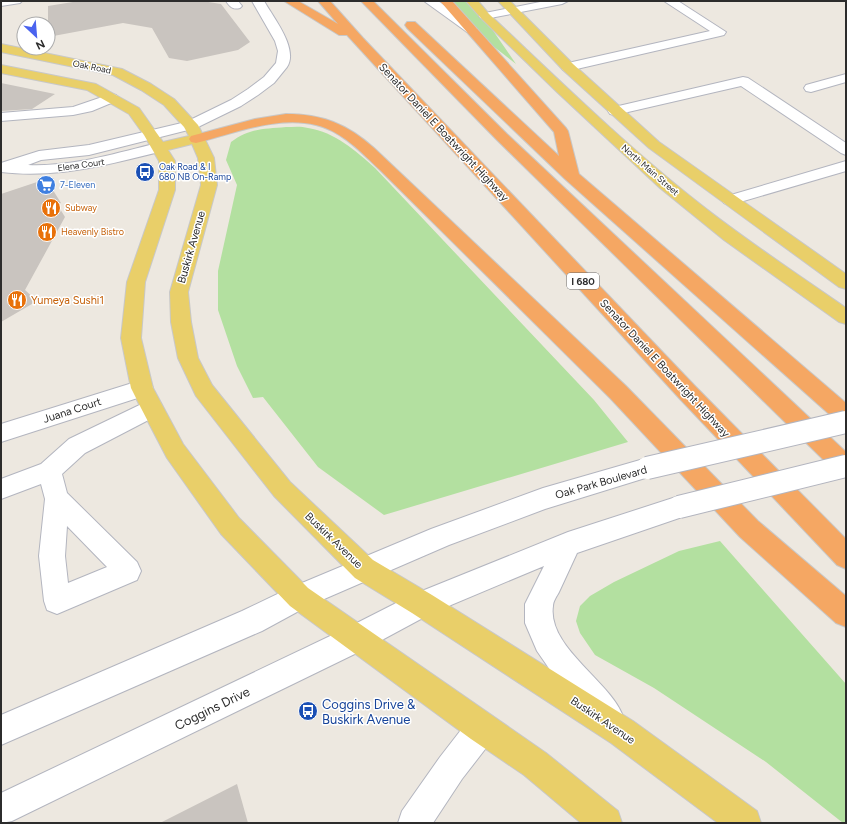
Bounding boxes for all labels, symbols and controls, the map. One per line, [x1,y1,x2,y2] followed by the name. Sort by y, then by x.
[16,16,56,56] north arrow
[33,37,47,52] text: N
[72,57,112,76] street label: Oak Road
[376,61,511,204] street label: Senator Daniel E Boatwright Highway
[619,142,682,198] street label: North Main Street
[57,156,106,173] street label: Elena Court
[134,161,156,183] bus stop icon: Oak Road & I 680 NB On-Ramp
[159,161,231,182] place label: Oak Road & I 680 NB On-Ramp
[35,174,57,196] supermarket icon: 7-Eleven
[60,179,95,190] place label: 7-Eleven
[40,197,62,219] restaurant icon: Subway
[65,202,97,213] place label: Subway
[175,209,208,285] street label: Buskirk Avenue
[36,221,58,243] restaurant icon: Heavenly Bistro
[61,226,124,237] place label: Heavenly Bistro
[567,273,599,289] road number: I 680
[6,289,28,311] restaurant icon: Yumeya Sushi1
[31,294,104,307] place label: Yumeya Sushi1
[597,297,732,440] street label: Senator Daniel E Boatwright Highway
[42,395,103,426] street label: Juana Court
[554,463,648,502] street label: Oak Park Boulevard
[302,510,365,571] street label: Buskirk Avenue
[172,684,252,733] street label: Coggins Drive
[568,694,637,747] street label: Buskirk Avenue
[322,697,416,727] place label: Coggins Drive & Buskirk Avenue
[297,700,319,722] bus stop icon: Coggins Drive & Buskirk Avenue

